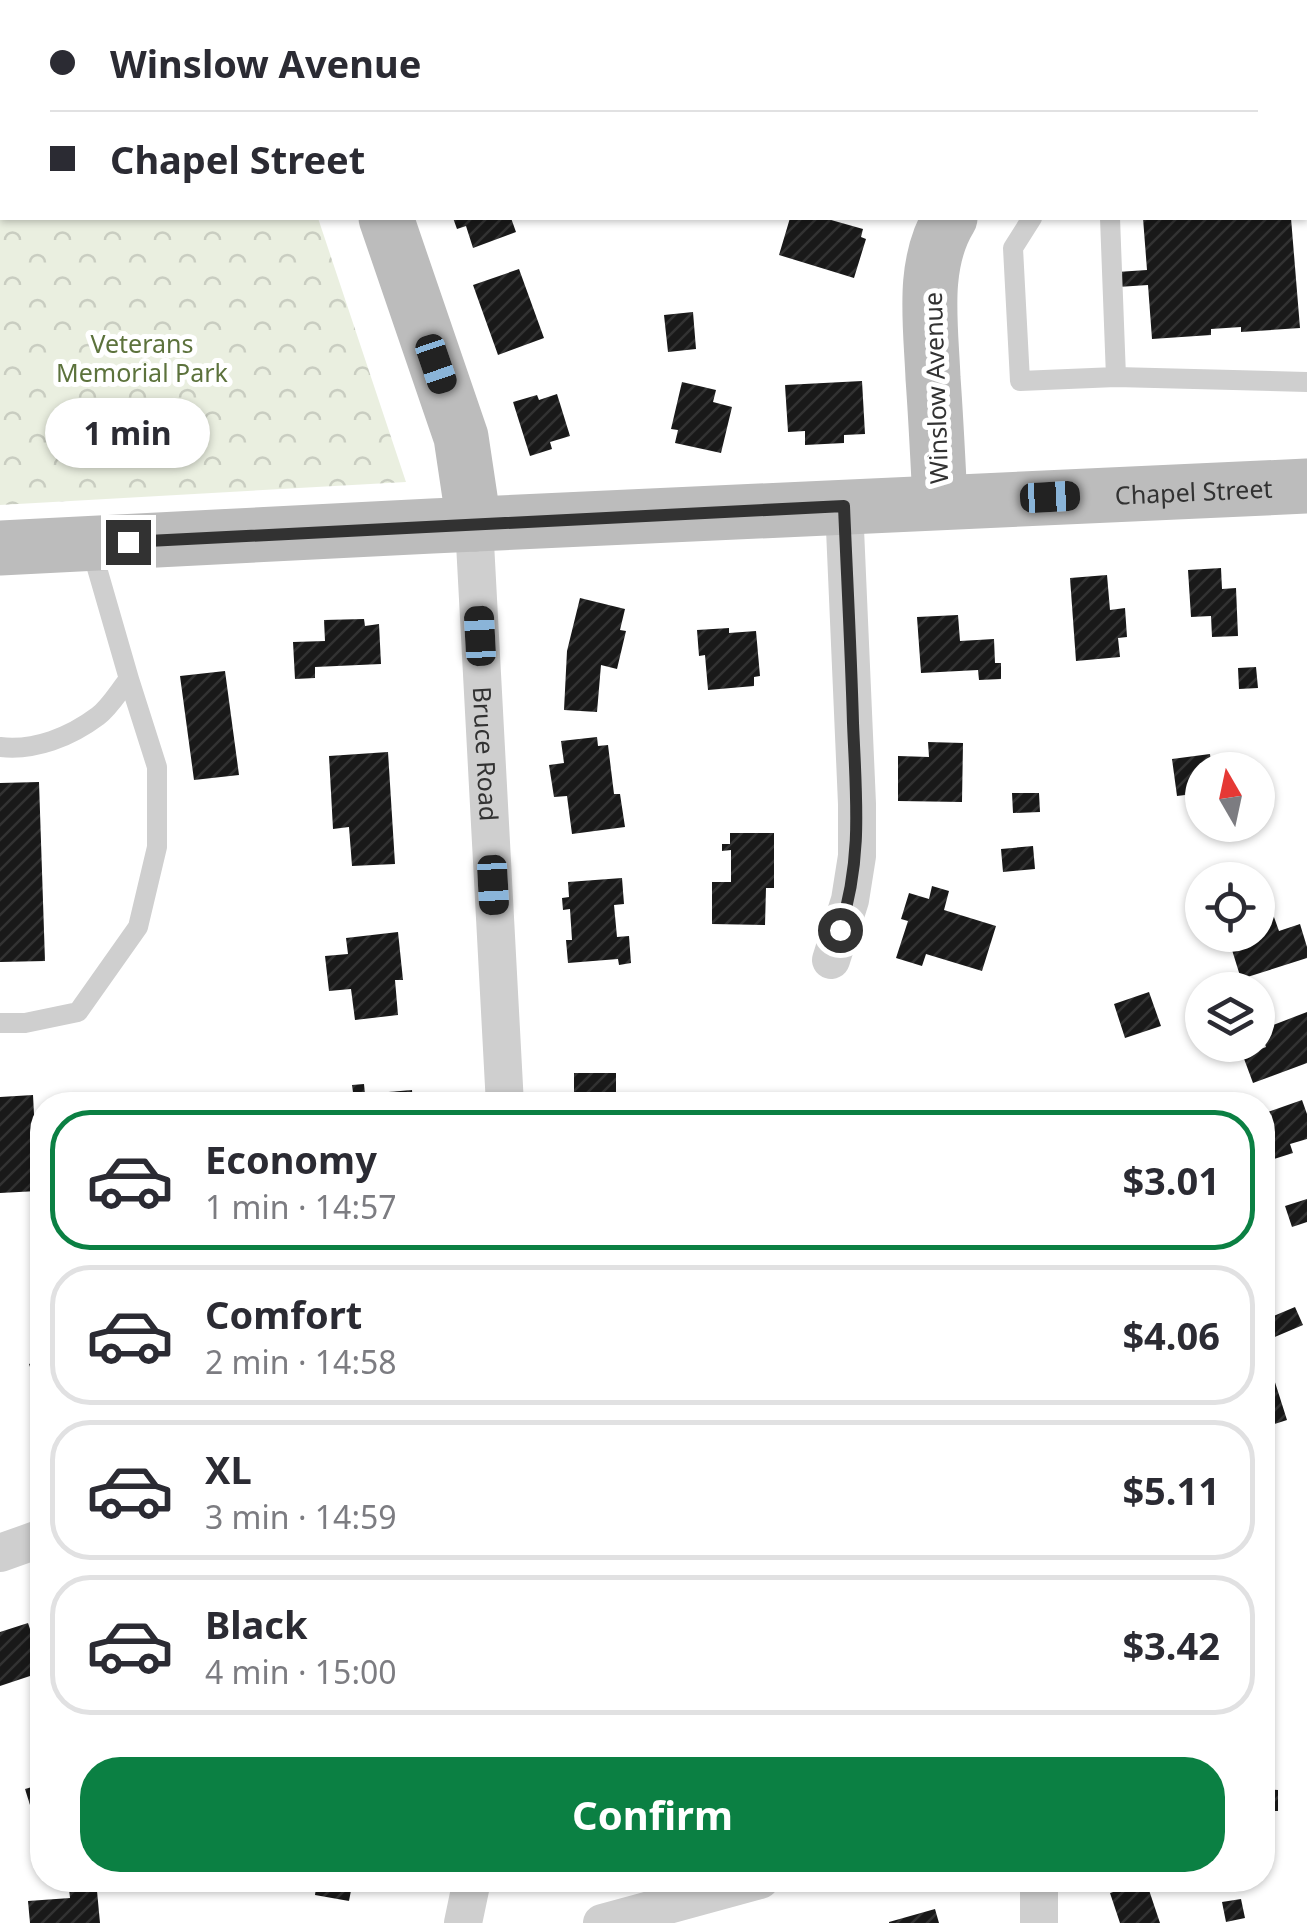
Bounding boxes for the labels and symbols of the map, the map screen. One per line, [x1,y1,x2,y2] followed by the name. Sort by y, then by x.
[915,291,955,485] street label: Winslow Avenue
[56,326,229,389] park label: Veterans Memorial Park
[412,331,460,397] car
[46,397,210,467] callout: 1 min
[1114,471,1273,512] street label: Chapel Street
[1019,480,1081,514] car
[106,520,151,565] route end
[463,605,497,667] car
[466,685,507,822] street label: Bruce Road
[1185,752,1275,842] north arrow
[476,854,510,916] car
[818,908,863,953] route start

